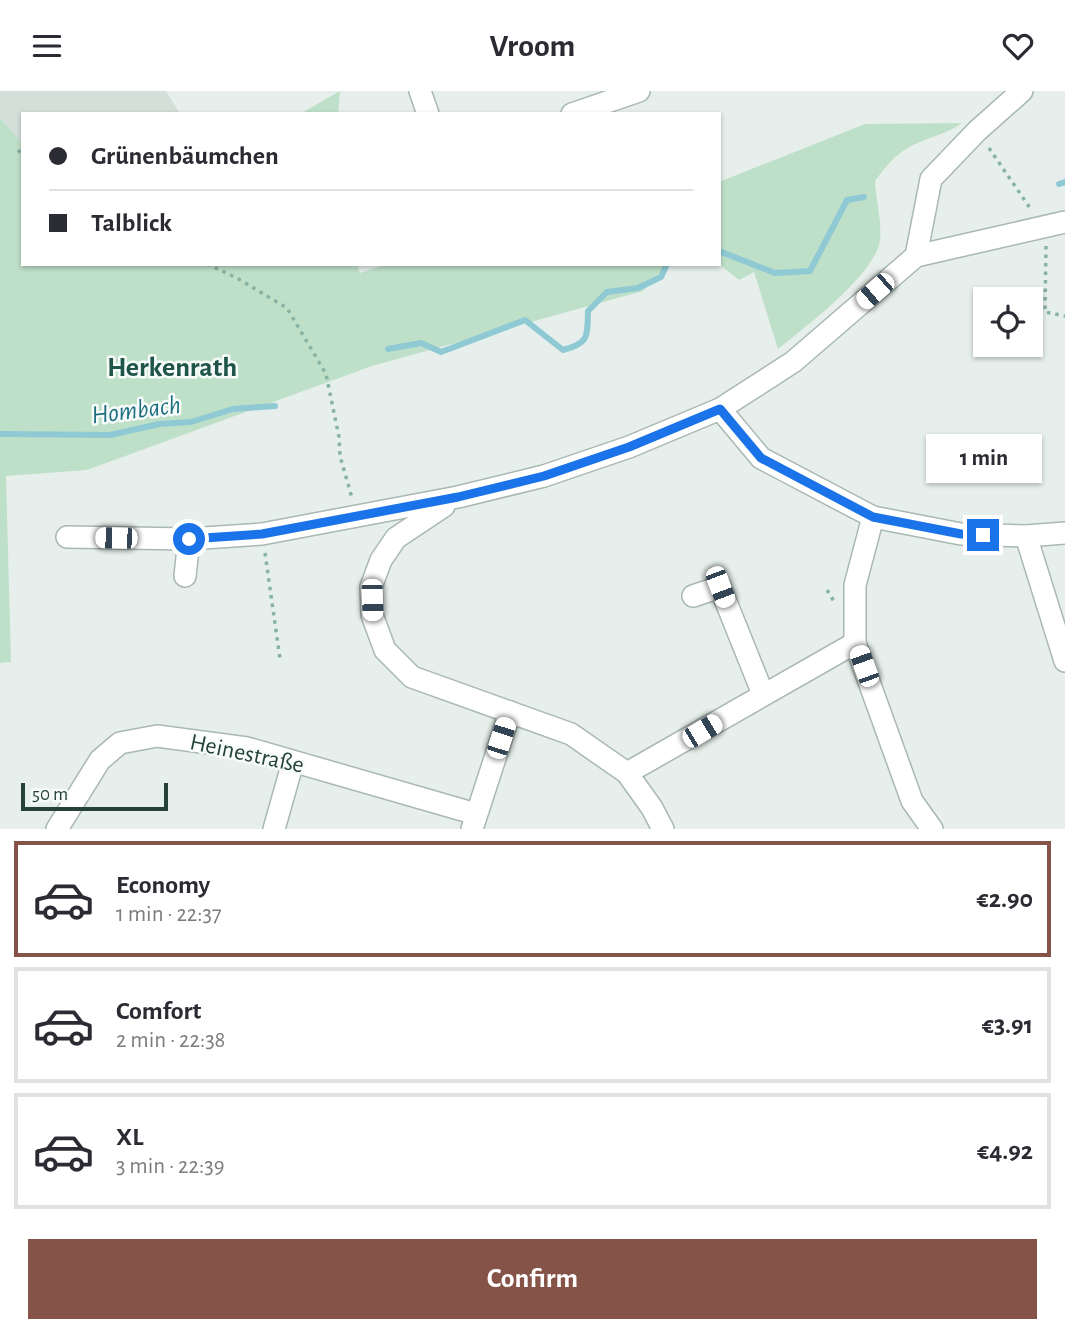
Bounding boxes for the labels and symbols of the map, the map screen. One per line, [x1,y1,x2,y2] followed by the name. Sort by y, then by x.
[853,269,898,313] car
[107,354,237,382] district label: Herkenrath
[90,392,182,428] water label: Hombach
[925,433,1041,483] callout: 1 min
[967,519,999,551] route end
[173,523,205,555] route start
[95,527,138,549] car
[703,564,738,610] car
[361,579,384,621] car
[847,643,882,689] car
[679,711,726,751] car
[485,715,518,761] car
[188,730,306,778] street label: Heinestraße
[21,780,168,812] scale bar

